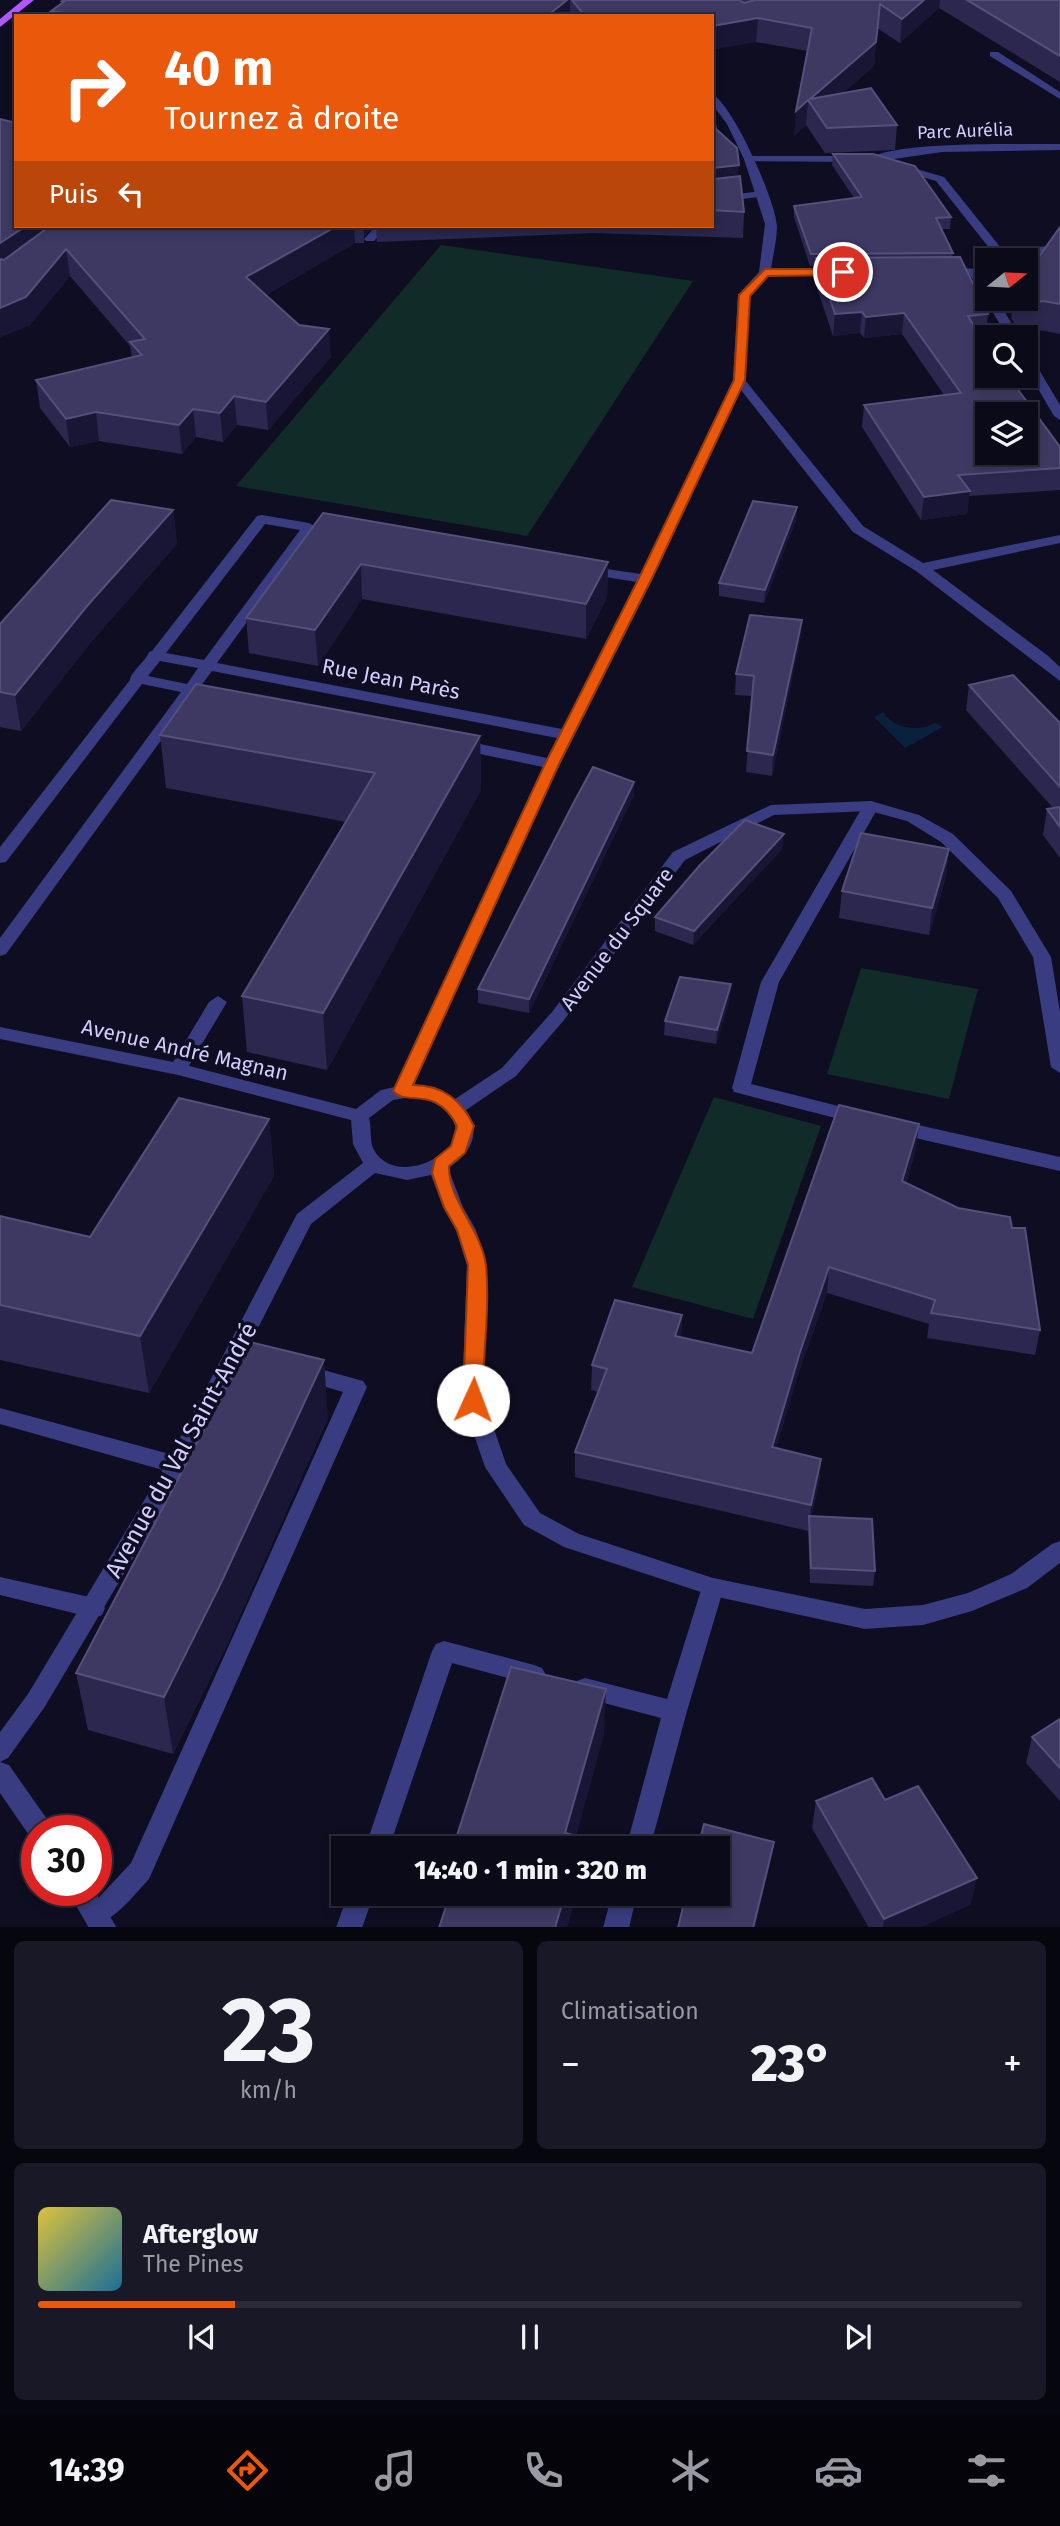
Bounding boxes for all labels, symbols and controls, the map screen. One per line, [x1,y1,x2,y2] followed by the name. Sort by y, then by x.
[164,39,273,98] text: 40 m
[49,42,140,133] icon: right
[164,99,400,137] text: Tournez à droite
[917,118,1013,144] street label: Parc Aurélia
[112,175,150,213] icon: left
[49,179,98,210] text: Puis
[813,242,873,302] pin
[975,248,1038,312] north arrow
[975,248,1038,465] map controls
[824,253,862,291] icon: arrive
[975,325,1038,388] button: search
[975,402,1038,465] button: layers
[320,653,462,705] street label: Rue Jean Parès
[555,862,679,1016] street label: Avenue du Square
[79,1014,291,1086] street label: Avenue André Magnan
[99,1318,263,1582] street label: Avenue du Val Saint-André
[436,1363,510,1437] position arrow
[21,1815,112,1906] speed limit sign: 30
[414,1855,647,1886] text: 14:40 · 1 min · 320 m
[222,1976,315,2085] text: 23
[561,1997,699,2025] text: Climatisation
[751,2032,832,2095] text: 23°
[561,2041,580,2087] text: −
[1003,2041,1022,2087] text: +
[240,2076,297,2104] text: km/h
[143,2219,258,2250] text: Afterglow
[143,2250,244,2278] text: The Pines
[183,2318,221,2356] icon: previous
[511,2318,549,2356] icon: pause
[839,2318,877,2356] icon: next
[223,2446,272,2495] icon: directions
[371,2446,420,2495] icon: music
[519,2446,568,2495] icon: phone
[666,2446,715,2495] icon: climate
[814,2446,863,2495] icon: car
[962,2446,1011,2495] icon: filters
[49,2451,125,2489] text: 14:39

